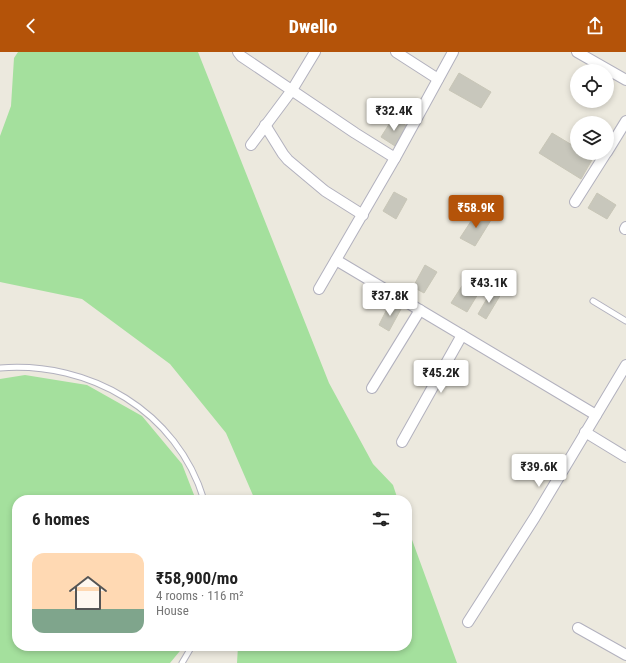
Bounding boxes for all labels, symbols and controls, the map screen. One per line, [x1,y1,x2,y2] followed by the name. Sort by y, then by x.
[20,15,42,37] icon: back
[584,15,606,37] icon: share
[289,16,337,37] text: Dwello
[570,64,614,160] map controls
[570,64,614,108] button: locate
[361,98,427,132] pin: ₹32.4K
[376,103,412,118] text: ₹32.4K
[570,116,614,160] button: layers
[443,195,509,229] pin: ₹58.9K
[458,200,494,215] text: ₹58.9K
[456,270,522,304] pin: ₹43.1K
[471,275,507,290] text: ₹43.1K
[357,283,423,317] pin: ₹37.8K
[372,288,408,303] text: ₹37.8K
[408,360,474,394] pin: ₹45.2K
[423,365,459,380] text: ₹45.2K
[506,454,572,488] pin: ₹39.6K
[521,459,557,474] text: ₹39.6K
[370,508,392,530] icon: filters
[32,509,90,529] text: 6 homes
[156,568,238,588] text: ₹58,900/mo
[64,569,112,617] icon: home
[156,588,243,603] text: 4 rooms · 116 m²
[156,603,189,618] text: House

